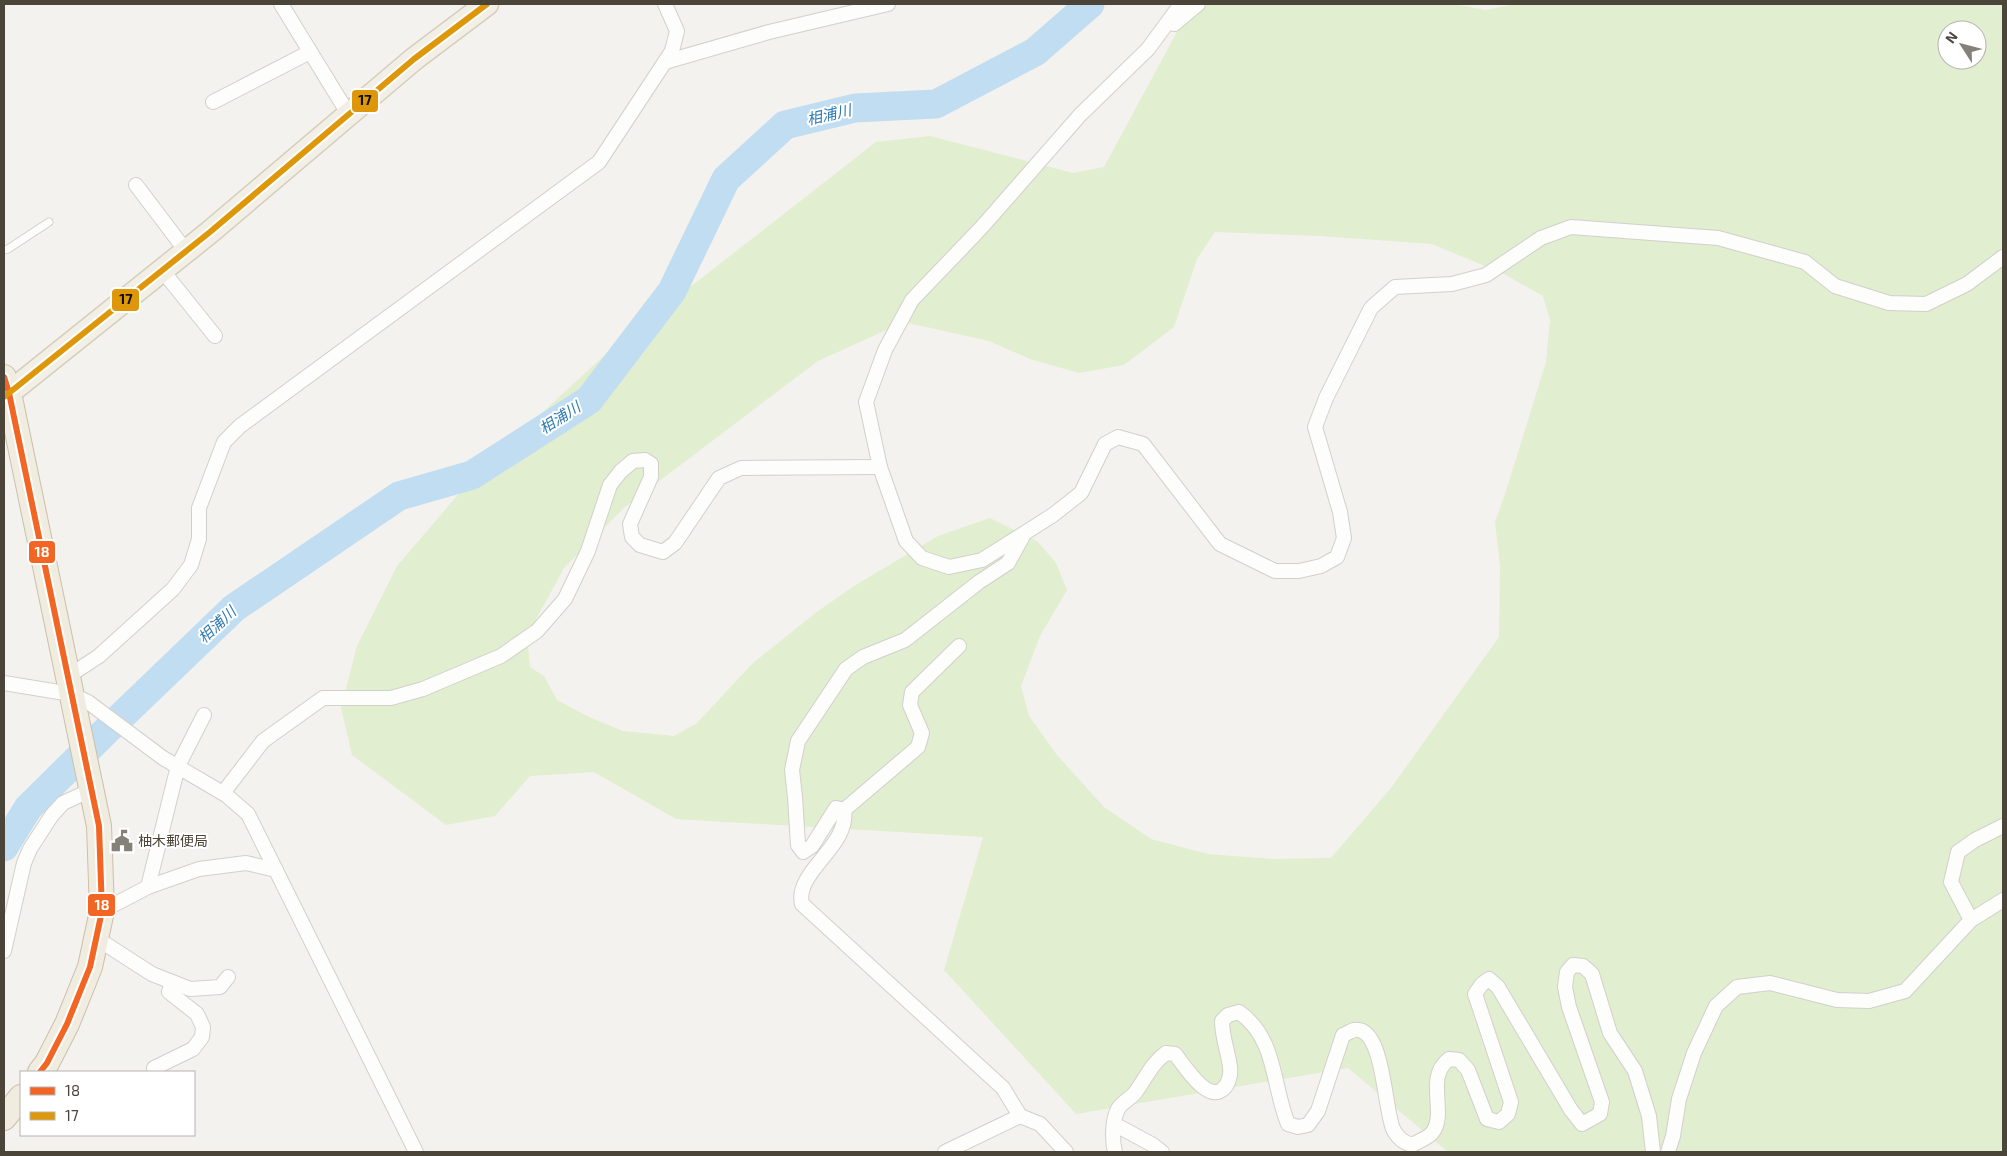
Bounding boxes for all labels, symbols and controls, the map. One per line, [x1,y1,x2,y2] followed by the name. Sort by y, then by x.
[1937,20,1987,70] north arrow
[1941,28,1961,46] text: N
[351,89,379,113] line badge: 17
[358,91,372,108] text: 17
[805,100,855,128] water label: 相浦川
[111,288,140,312] line badge: 17
[119,290,133,307] text: 17
[536,396,585,437] water label: 相浦川
[28,540,56,564] line badge: 18
[35,543,49,560] text: 18
[194,601,240,646] water label: 相浦川
[109,828,135,854] public building icon: 柚木郵便局
[138,832,208,849] place label: 柚木郵便局
[87,893,116,917] line badge: 18
[95,896,109,913] text: 18
[20,1071,195,1136] legend
[65,1081,80,1099] text: 18
[65,1106,79,1124] text: 17

